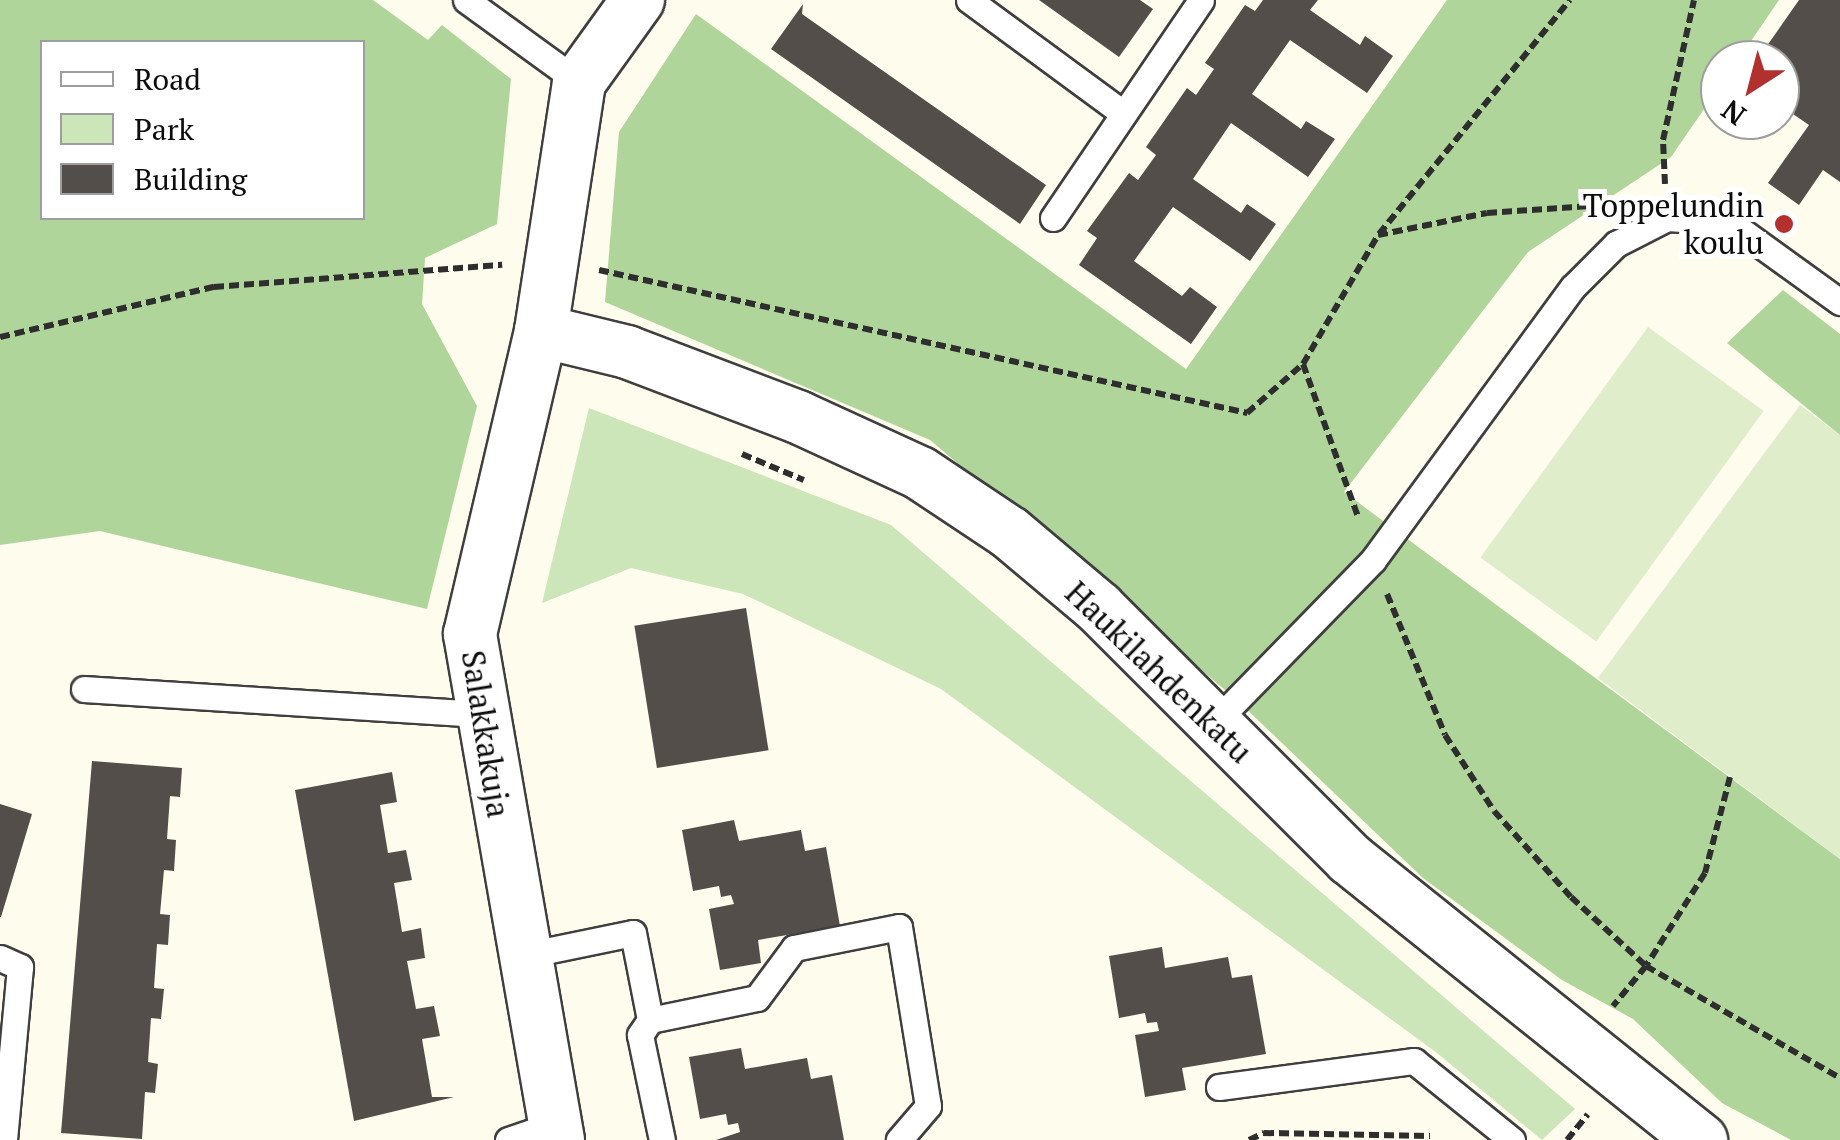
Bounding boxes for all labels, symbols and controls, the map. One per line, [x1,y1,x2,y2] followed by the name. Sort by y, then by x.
[40,40,365,220] legend
[1700,40,1800,140] north arrow
[134,59,201,99] text: Road
[1714,92,1753,134] text: N
[134,109,194,149] text: Park
[134,159,247,199] text: Building
[1583,187,1764,262] place label: Toppelundin koulu
[1773,213,1795,235] marker: Toppelundin koulu
[1058,573,1260,771] street label: Haukilahdenkatu
[454,648,518,820] street label: Salakkakuja

